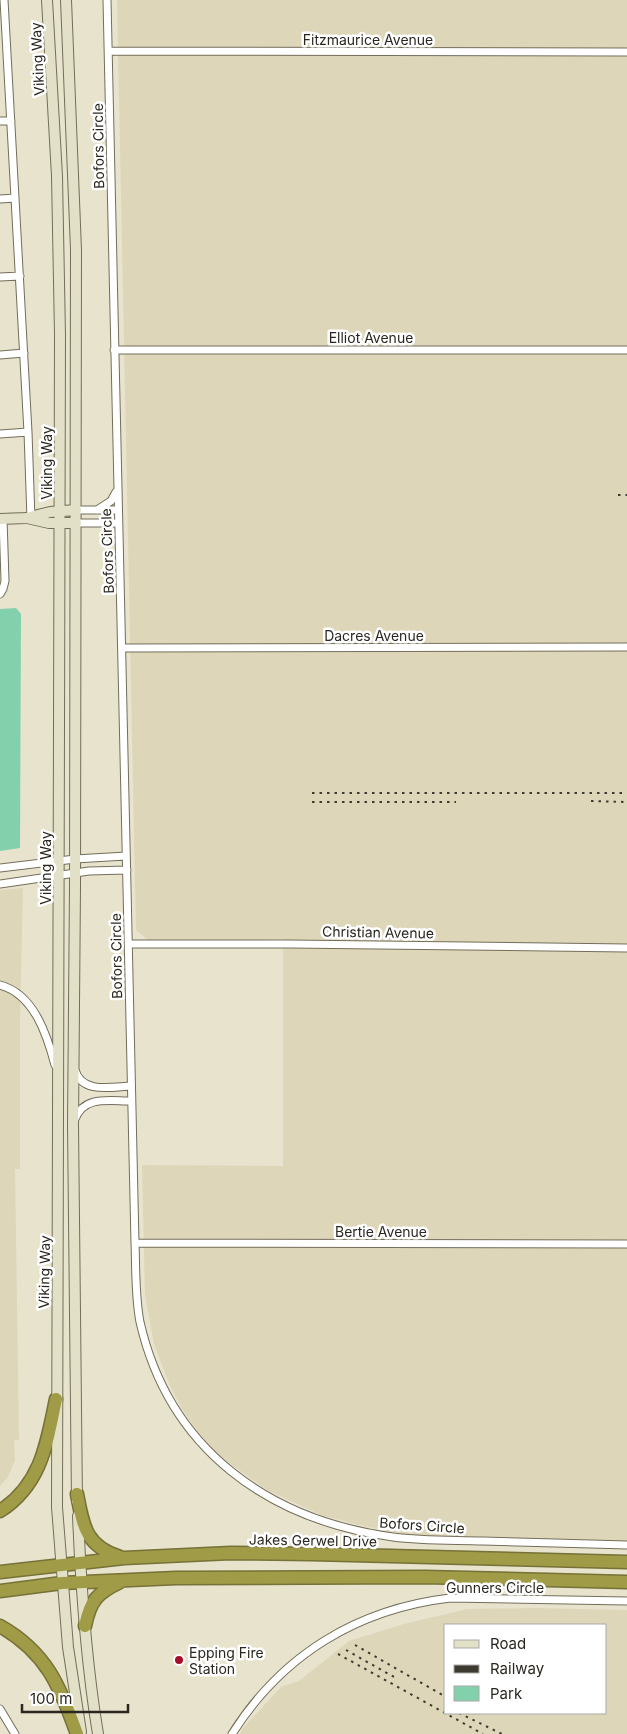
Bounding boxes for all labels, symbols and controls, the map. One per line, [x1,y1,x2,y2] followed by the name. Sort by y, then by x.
[27,22,47,96] street label: Viking Way
[303,31,433,48] street label: Fitzmaurice Avenue
[89,103,107,189] street label: Bofors Circle
[329,329,413,346] street label: Elliot Avenue
[38,426,55,500] street label: Viking Way
[97,508,117,594] street label: Bofors Circle
[324,627,424,644] street label: Dacres Avenue
[37,831,54,905] street label: Viking Way
[107,913,125,999] street label: Bofors Circle
[322,923,434,941] street label: Christian Avenue
[335,1223,427,1240] street label: Bertie Avenue
[35,1235,53,1309] street label: Viking Way
[379,1514,465,1536] street label: Bofors Circle
[249,1530,377,1550] street label: Jakes Gerwel Drive
[446,1579,544,1596] street label: Gunners Circle
[444,1624,607,1714] legend
[490,1634,526,1653] text: Road
[189,1644,264,1677] place label: Epping Fire Station
[173,1654,185,1666] marker: Epping Fire Station
[490,1659,545,1678] text: Railway
[22,1682,129,1714] scale bar
[490,1684,523,1703] text: Park
[30,1689,72,1708] text: 100 m

